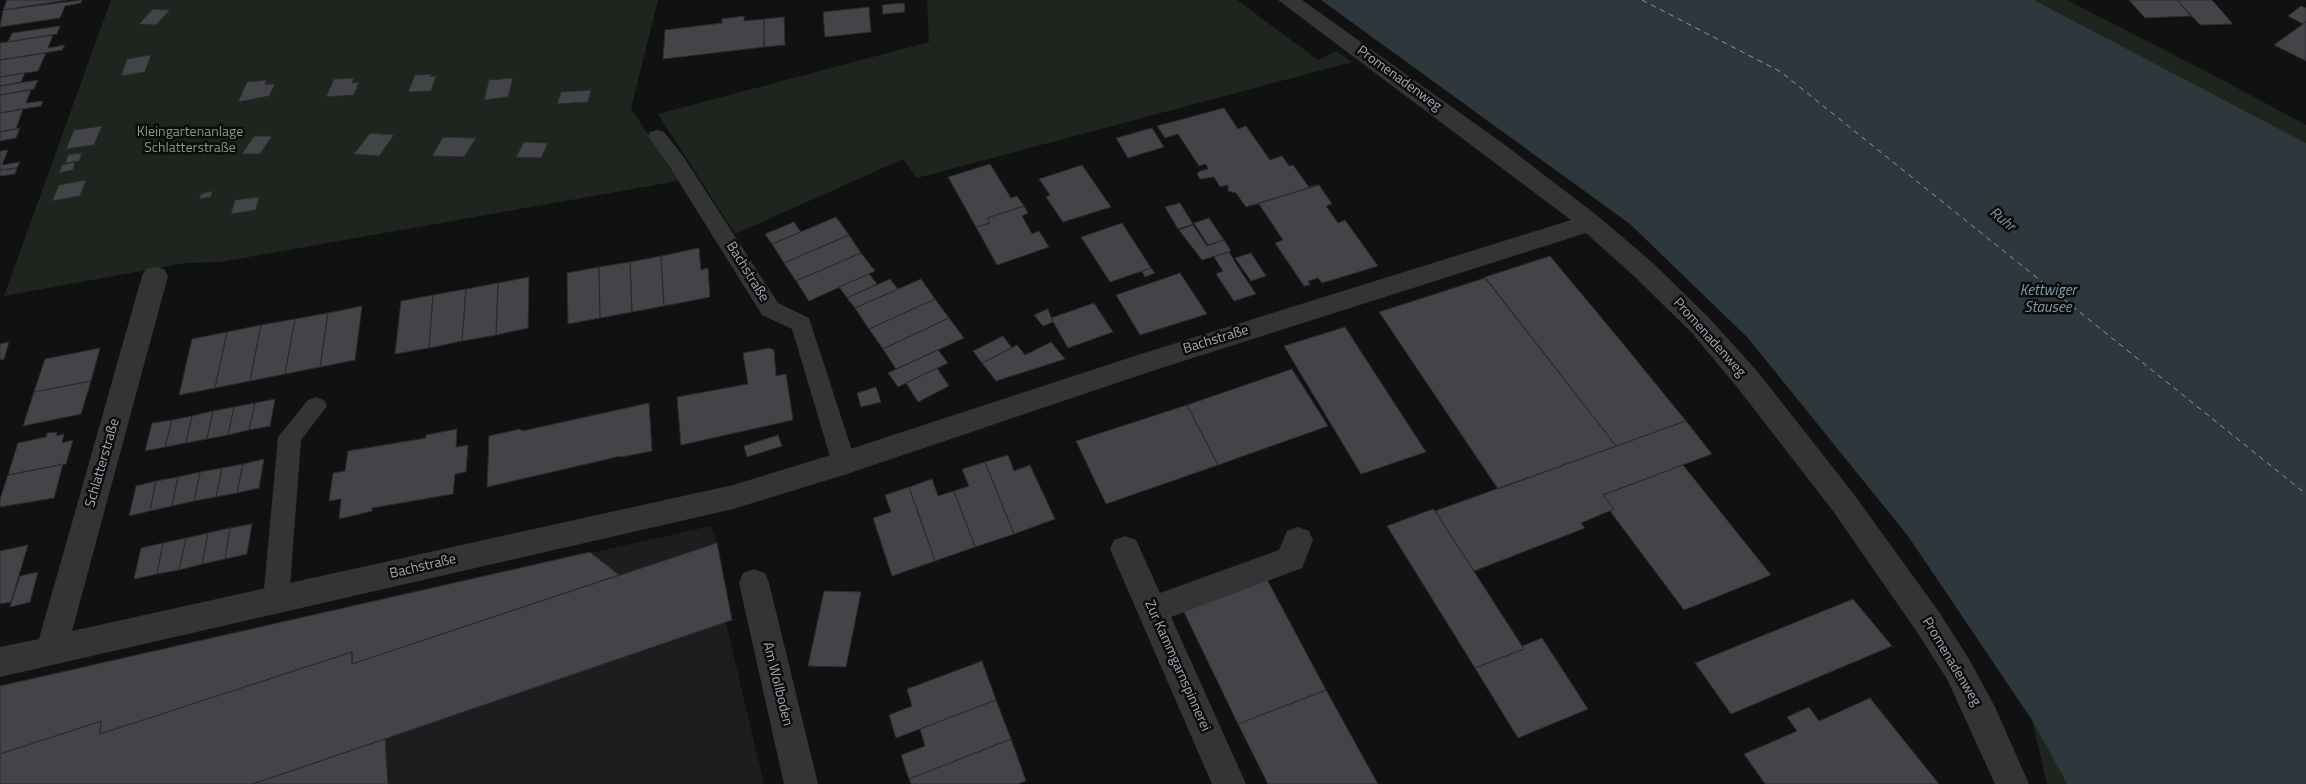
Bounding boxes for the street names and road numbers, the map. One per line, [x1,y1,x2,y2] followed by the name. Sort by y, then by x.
[1353,43,1445,115] street label: Promenadenweg
[722,239,772,305] street label: Bachstraße
[1669,295,1749,381] street label: Promenadenweg
[1181,322,1251,358] street label: Bachstraße
[82,417,124,509] street label: Schlatterstraße
[388,551,458,583] street label: Bachstraße
[1141,598,1213,734] street label: Zur Kammgarnspinnerei
[1918,615,1984,709] street label: Promenadenweg
[758,640,796,728] street label: Am Wollboden

